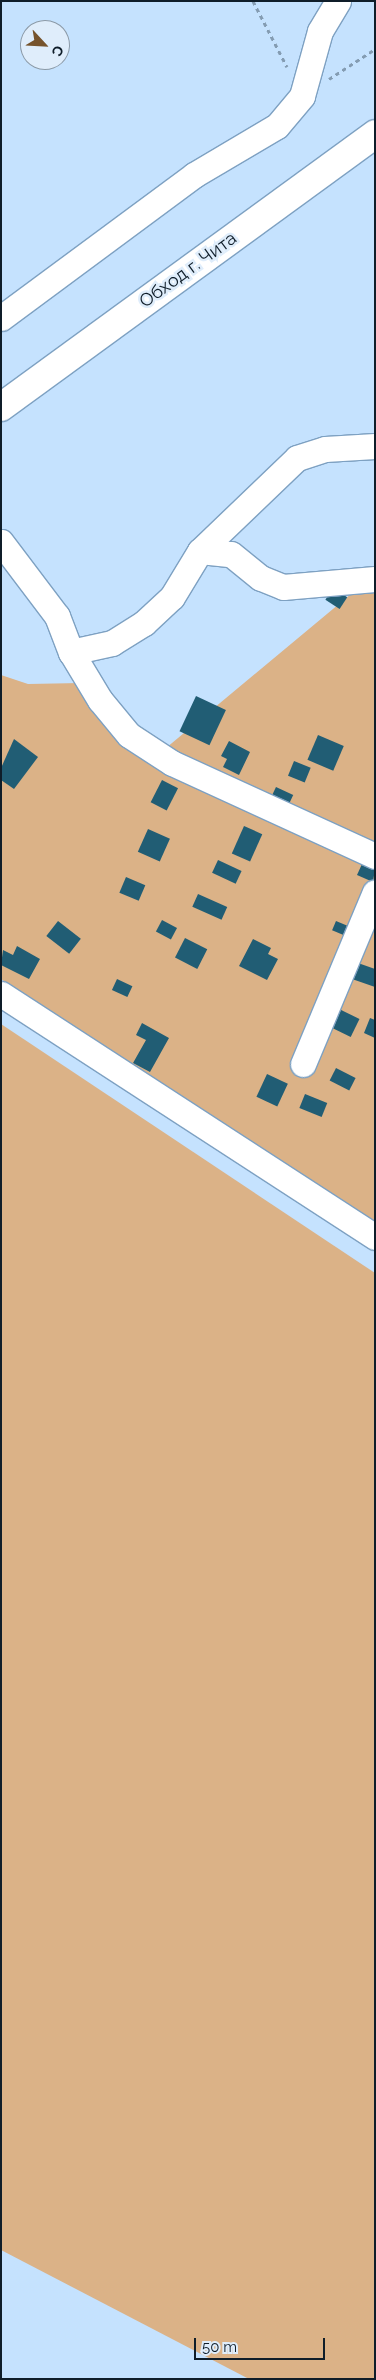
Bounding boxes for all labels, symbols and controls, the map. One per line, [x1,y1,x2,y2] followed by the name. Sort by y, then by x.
[20,20,70,70] north arrow
[48,43,67,59] text: С
[135,228,241,312] street label: Обход г. Чита
[196,2328,327,2360] scale bar
[202,2338,237,2356] text: 50 m

